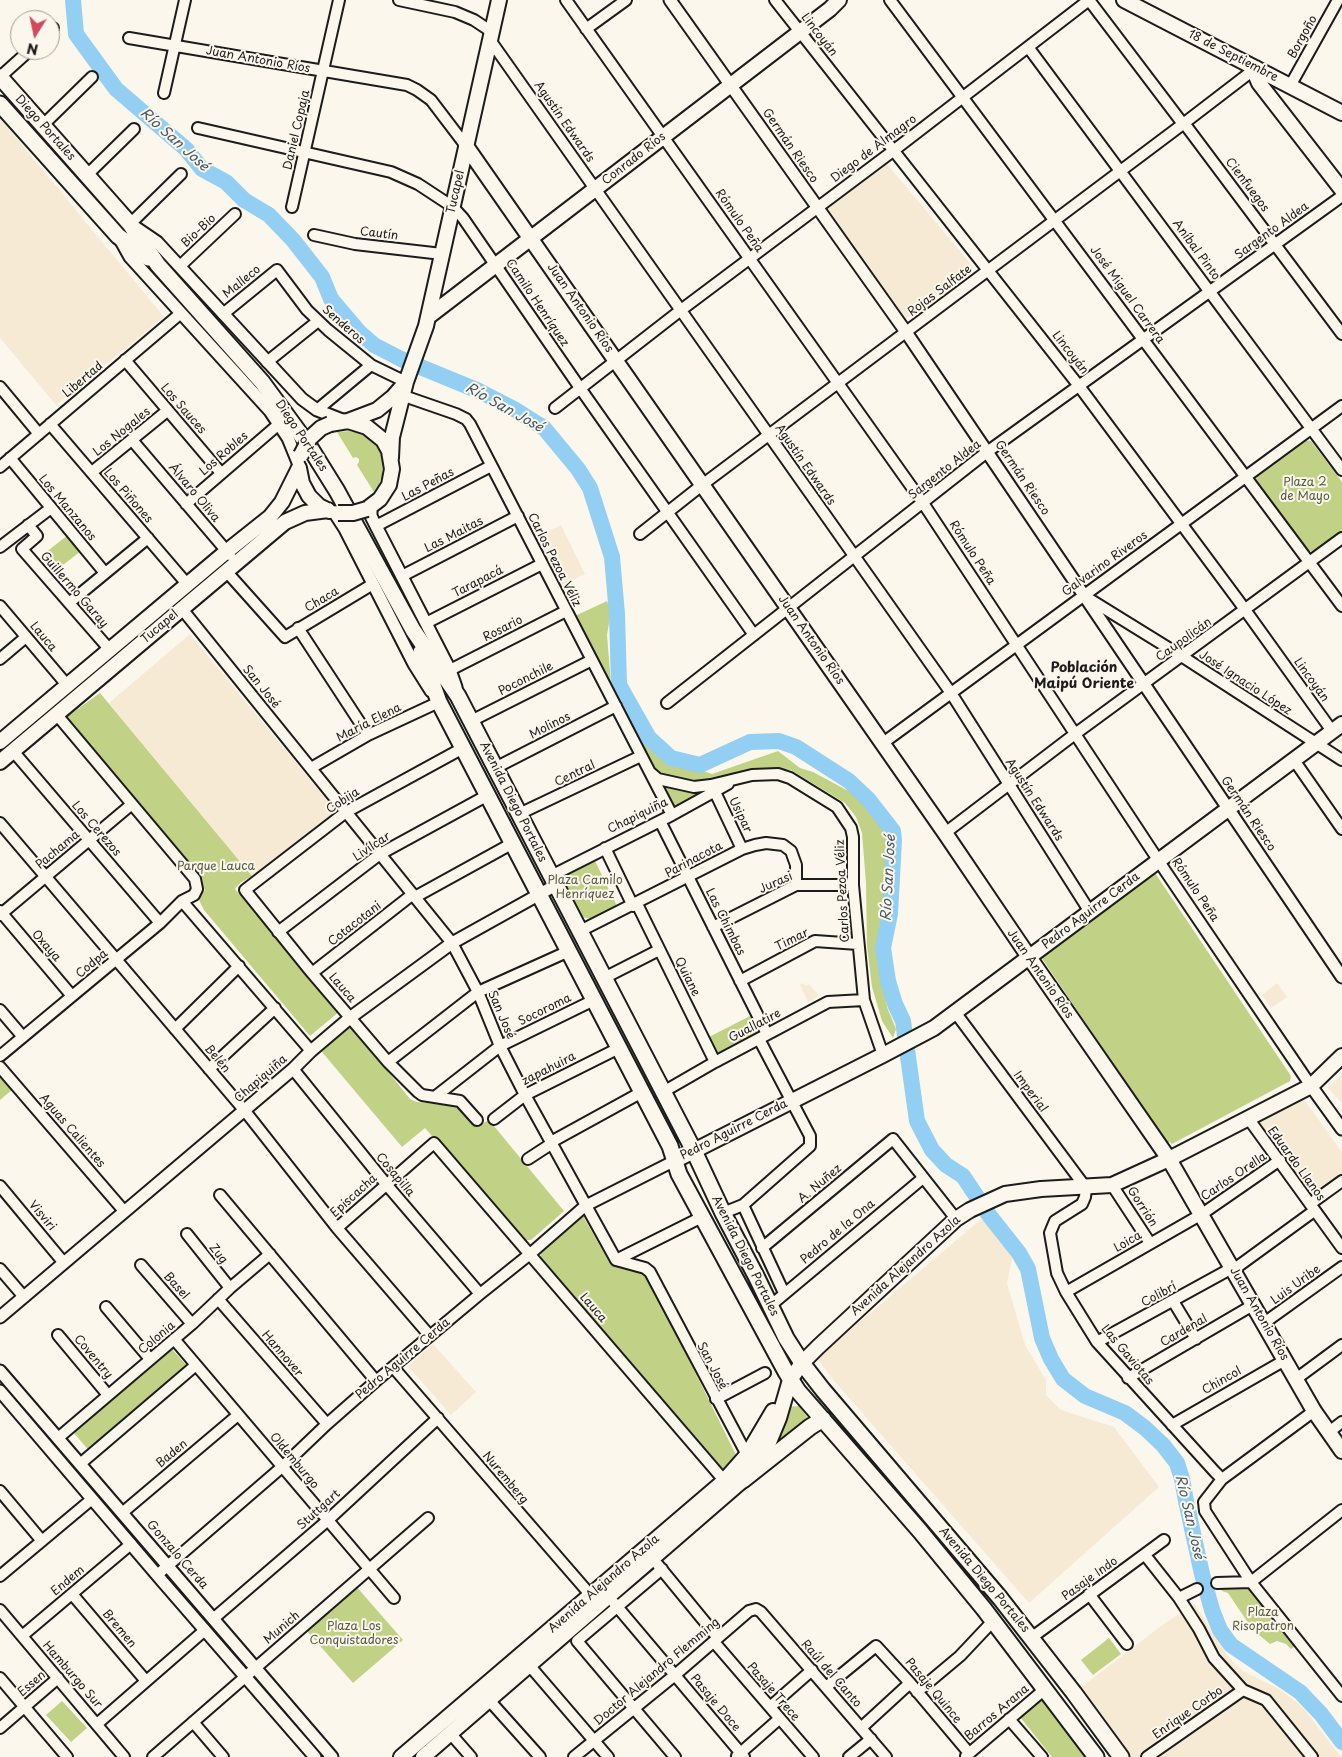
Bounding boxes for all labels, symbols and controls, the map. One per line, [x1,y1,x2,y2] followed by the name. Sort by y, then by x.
[10,10,60,60] north arrow
[798,11,840,59] street label: Lincoyán
[1285,13,1321,61] street label: Borgoño
[1186,27,1280,85] street label: 18 de Septiembre
[25,38,40,61] text: N
[205,44,311,76] street label: Juan Antonio Ríos
[531,79,597,165] street label: Agustín Edwards
[281,89,313,171] street label: Daniel Copaja
[12,92,78,164] street label: Diego Portales
[136,105,212,175] water label: Río San José
[759,106,821,186] street label: Germán Riesco
[828,112,920,186] street label: Diego de Almagro
[599,130,669,188] street label: Conrado Ríos
[1222,155,1272,215] street label: Cienfuegos
[444,169,468,215] street label: Tucapel
[712,187,766,255] street label: Rómulo Peña
[1232,199,1312,263] street label: Sargento Aldea
[179,211,219,251] street label: Bio-Bio
[1169,217,1223,283] street label: Aníbal Pinto
[359,225,399,243] street label: Cautín
[1087,243,1167,347] street label: José Miguel Carrera
[502,257,572,349] street label: Camilo Henríquez
[544,261,616,355] street label: Juan Antonio Ríos
[220,262,264,302] street label: Malleco
[905,262,975,320] street label: Rojas Salfate
[319,303,367,347] street label: Senderos
[1049,329,1091,377] street label: Lincoyán
[60,359,106,401] street label: Libertad
[462,380,546,436] water label: Río San José
[157,381,209,437] street label: Los Sauces
[272,397,330,475] street label: Diego Portales
[91,405,153,459] street label: Los Nogales
[772,422,838,508] street label: Agustín Edwards
[197,429,251,479] street label: Los Robles
[906,437,984,503] street label: Sargento Aldea
[992,438,1052,518] street label: Germán Riesco
[165,461,223,525] street label: Álvaro Oliva
[399,465,457,505] street label: Las Peñas
[100,466,156,526] street label: Los Piñones
[35,472,99,544] street label: Los Manzanos
[1280,476,1330,504] park label: Plaza 2 de Mayo
[524,511,584,609] street label: Carlos Pezoa Véliz
[422,514,486,556] street label: Las Maitas
[946,518,998,588] street label: Rómulo Peña
[1060,528,1150,600] street label: Galvarino Riveros
[37,549,111,631] street label: Guillermo Garay
[450,563,506,601] street label: Tarapacá
[302,584,342,616] street label: Chaca
[775,593,847,687] street label: Juan Antonio Ríos
[139,607,181,647] street label: Tucapel
[481,613,525,645] street label: Rosario
[1153,615,1215,665] street label: Caupolicán
[26,619,60,655] street label: Lauca
[1196,648,1294,718] street label: José Ignacio López
[1290,655,1332,705] street label: Lincoyán
[496,659,556,699] street label: Poconchile
[1034,660,1134,692] district label: Población Maipú Oriente
[239,663,283,711] street label: San José
[334,701,404,745] street label: María Elena
[527,710,573,742] street label: Molinos
[476,739,550,865] street label: Avenida Diego Portales
[1002,756,1066,844] street label: Agustín Edwards
[552,758,598,790] street label: Central
[1218,774,1278,854] street label: Germán Riesco
[324,785,362,817] street label: Cobija
[606,795,670,837] street label: Chapiquiña
[725,795,755,835] street label: Usipar
[68,799,124,859] street label: Los Cerezos
[33,828,83,872] street label: Pachama
[351,829,393,865] street label: Livílcar
[878,835,900,921] water label: Río San José
[663,839,725,881] street label: Parinacota
[833,839,853,943] street label: Carlos Pezoa Véliz
[1168,855,1222,925] street label: Rómulo Peña
[177,860,255,874] park label: Parque Lauca
[757,869,795,897] street label: Jurasi
[1039,870,1143,952] street label: Pedro Aguirre Cerda
[547,874,623,902] park label: Plaza Camilo Henríquez
[702,886,748,958] street label: Las Chimbas
[326,899,384,949] street label: Cotacotani
[773,926,811,954] street label: Timar
[28,927,64,965] street label: Oxaya
[1004,927,1076,1021] street label: Juan Antonio Ríos
[73,947,111,981] street label: Codpa
[671,955,703,999] street label: Quiane
[325,970,359,1006] street label: Lauca
[484,989,518,1041] street label: San José
[516,991,574,1029] street label: Socoroma
[726,1006,784,1046] street label: Guallatire
[201,1042,233,1076] street label: Belén
[520,1049,578,1089] street label: zapahuira
[232,1052,290,1106] street label: Chapiquiña
[1010,1069,1050,1115] street label: Imperial
[36,1091,108,1171] street label: Aguas Calientes
[678,1097,790,1163] street label: Pedro Aguirre Cerda
[1264,1124,1328,1204] street label: Eduardo Llanos
[373,1150,417,1200] street label: Cosapilla
[1198,1150,1270,1204] street label: Carlos Orella
[795,1162,845,1206] street label: A. Nuñez
[328,1171,380,1221] street label: Episcacha
[1124,1184,1160,1230] street label: Gorrión
[708,1193,782,1319] street label: Avenida Diego Portales
[798,1197,878,1267] street label: Pedro de la Ona
[25,1198,59,1234] street label: Visviri
[848,1213,964,1319] street label: Avenida Alejandro Azola
[1112,1228,1144,1256] street label: Loica
[206,1241,230,1267] street label: Zug
[1268,1262,1324,1308] street label: Luis Uribe
[1226,1265,1292,1363] street label: Juan Antonio Ríos
[160,1270,192,1302] street label: Basel
[1139,1280,1179,1310] street label: Colibrí
[576,1290,610,1326] street label: Lauca
[1158,1312,1210,1350] street label: Cardenal
[353,1315,453,1403] street label: Pedro Aguirre Cerda
[136,1318,178,1358] street label: Colonia
[1098,1322,1156,1388] street label: Las Gaviotas
[258,1328,306,1380] street label: Hannover
[71,1332,115,1382] street label: Coventry
[694,1340,730,1392] street label: San José
[1200,1364,1244,1398] street label: Chincol
[266,1430,322,1492] street label: Oldemburgo
[154,1437,190,1471] street label: Baden
[479,1449,531,1507] street label: Nuremberg
[1171,1473,1207,1561] water label: Río San José
[294,1487,344,1533] street label: Stuttgart
[143,1518,211,1592] street label: Gonzalo Cerda
[936,1524,1032,1636] street label: Avenida Diego Portales
[546,1532,662,1636] street label: Avenida Alejandro Azola
[1059,1554,1121,1604] street label: Pasaje Indo
[48,1563,88,1599] street label: Endem
[1232,1606,1294,1634] park label: Plaza Risopatron
[99,1607,139,1651] street label: Bremen
[261,1609,303,1647] street label: Munich
[591,1615,723,1729] street label: Doctor Alejandro Flemming
[310,1620,398,1648] park label: Plaza Los Conquistadores
[798,1637,864,1711] street label: Raúl del Canto
[39,1639,105,1711] street label: Hamburgo Sur
[902,1656,964,1726] street label: Pasaje Quince
[744,1660,802,1724] street label: Pasaje Trece
[15,1668,49,1700] street label: Essen
[687,1671,743,1735] street label: Pasaje Doce
[962,1682,1032,1744] street label: Barros Arana
[1150,1684,1226,1742] street label: Enrique Corbo

